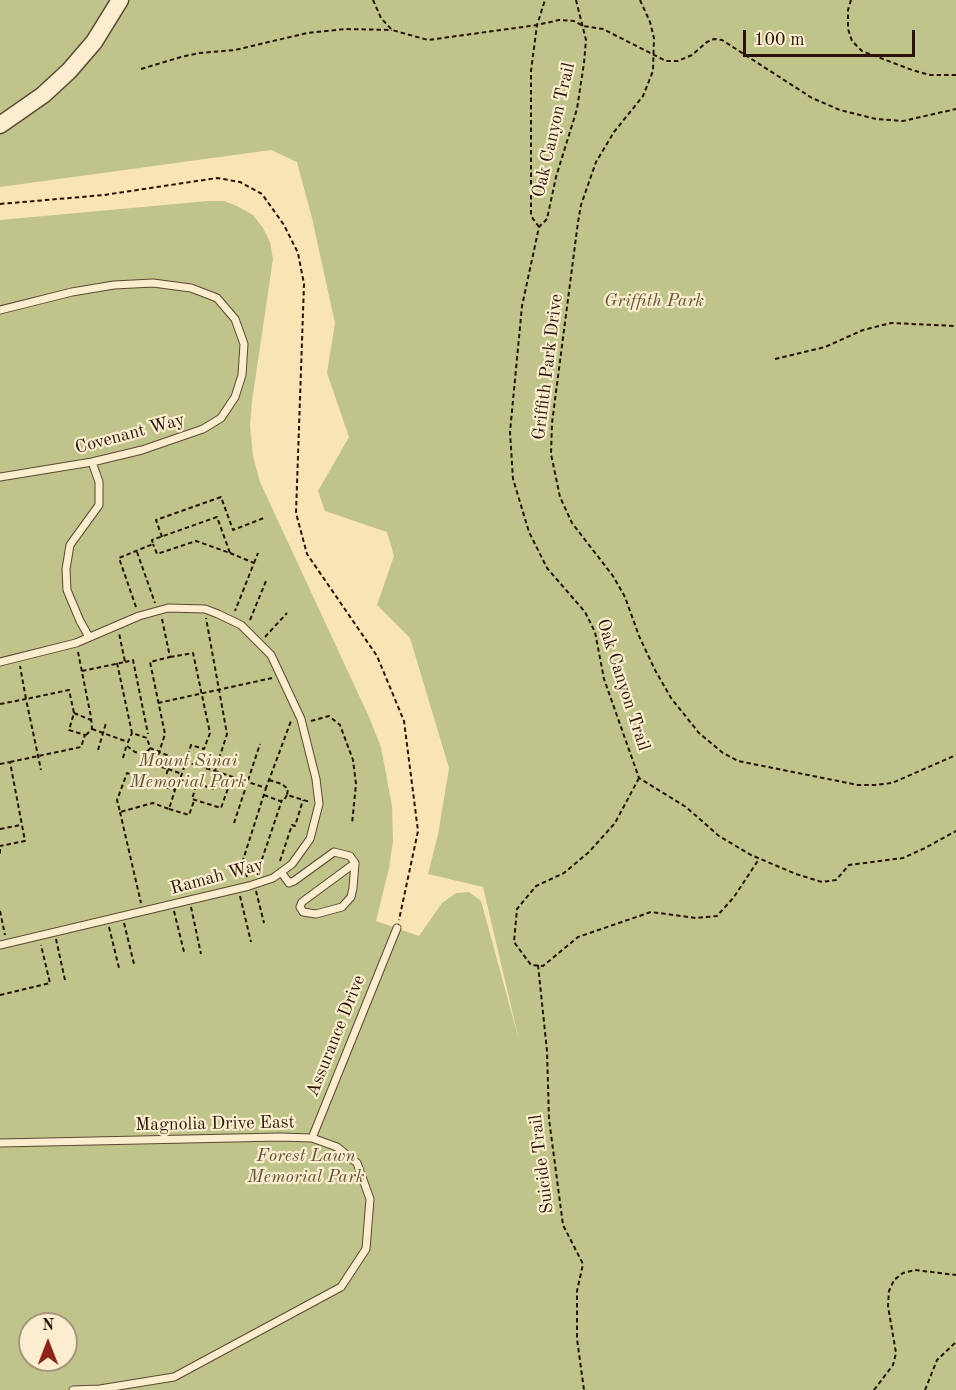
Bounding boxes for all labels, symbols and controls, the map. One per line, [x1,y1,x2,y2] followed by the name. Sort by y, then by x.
[746,18,918,56] scale bar
[754,31,805,49] text: 100 m
[528,60,580,200] street label: Oak Canyon Trail
[604,290,704,312] park label: Griffith Park
[528,293,568,441] street label: Griffith Park Drive
[73,409,187,459] street label: Covenant Way
[591,616,655,754] street label: Oak Canyon Trail
[129,750,247,792] park label: Mount Sinai Memorial Park
[168,854,266,900] street label: Ramah Way
[302,972,370,1100] street label: Assurance Drive
[135,1112,295,1136] street label: Magnolia Drive East
[525,1113,559,1215] street label: Suicide Trail
[247,1145,365,1188] park label: Forest Lawn Memorial Park
[18,1312,78,1372] north arrow
[42,1318,54,1334] text: N

